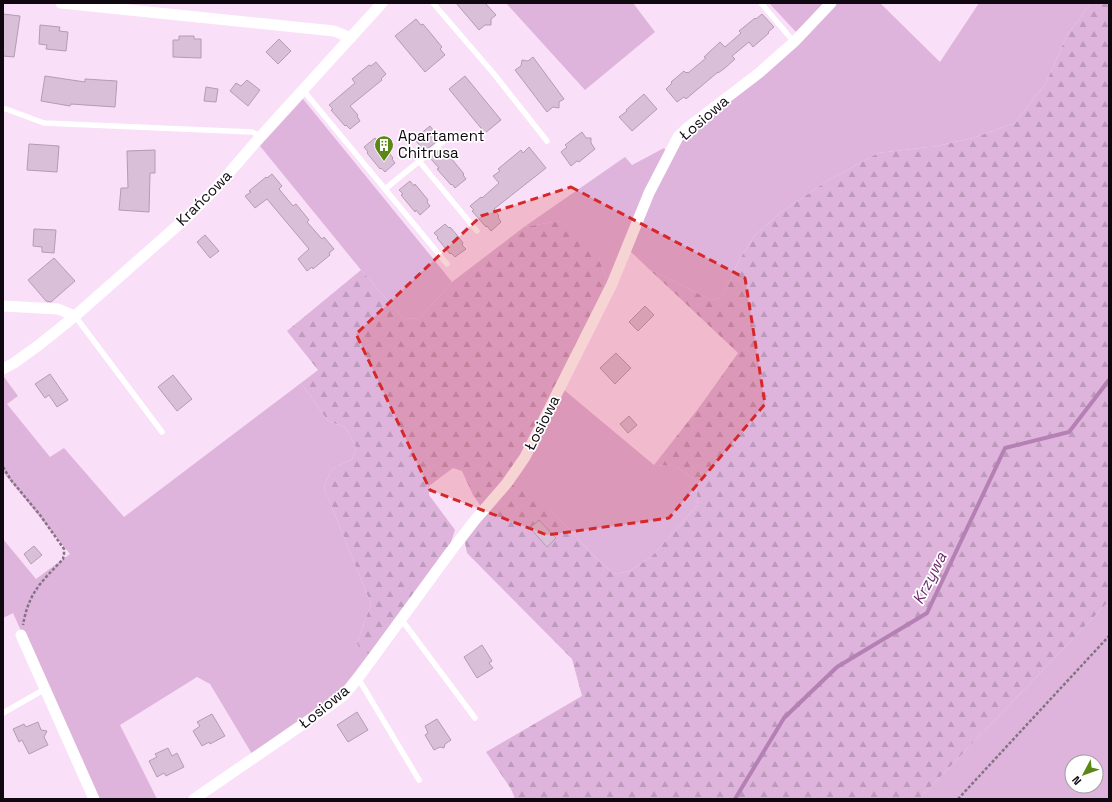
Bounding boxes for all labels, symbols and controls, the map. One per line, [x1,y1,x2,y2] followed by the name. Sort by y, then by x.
[675,91,733,144] street label: Łosiowa
[398,126,485,162] place label: Apartament Chitrusa
[373,134,395,162] building icon: Apartament Chitrusa
[172,166,236,229] street label: Krańcowa
[520,392,564,454] street label: Łosiowa
[907,548,952,608] water label: Krzywa
[295,680,353,733] street label: Łosiowa
[1064,754,1104,794] north arrow
[1069,773,1084,788] text: N

